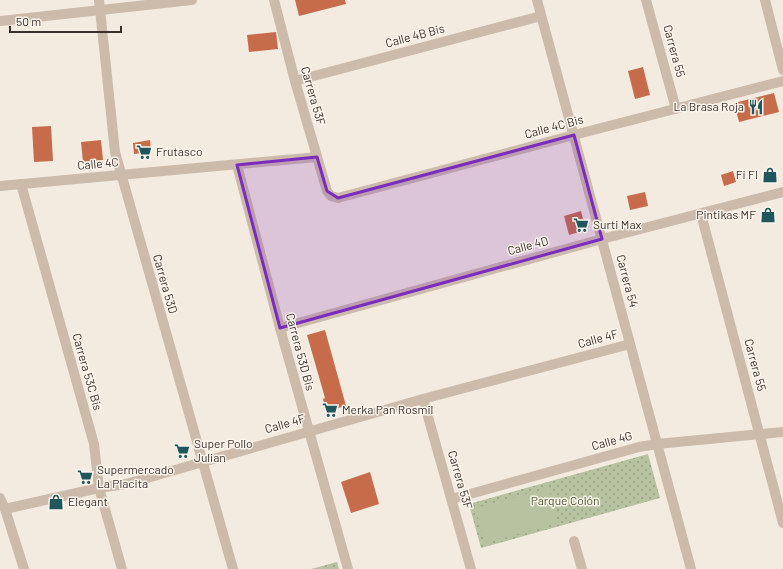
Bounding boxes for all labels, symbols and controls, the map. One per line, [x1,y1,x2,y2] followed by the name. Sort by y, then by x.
[10,8,121,34] scale bar
[16,14,41,28] text: 50 m
[384,20,446,50] street label: Calle 4B Bis
[661,23,689,78] street label: Carrera 55
[299,65,329,127] street label: Carrera 53F
[747,98,765,116] restaurant icon: La Brasa Roja
[673,99,744,113] place label: La Brasa Roja
[523,111,585,141] street label: Calle 4C Bis
[135,143,153,161] supermarket icon: Frutasco
[156,144,203,158] place label: Frutasco
[77,154,119,172] street label: Calle 4C
[761,166,779,184] shop icon: Fi FI
[736,167,758,181] place label: Fi FI
[759,206,777,224] shop icon: Pintikas MF
[696,207,756,221] place label: Pintikas MF
[572,216,590,234] supermarket icon: Surti Max
[593,217,642,231] place label: Surti Max
[506,233,550,257] street label: Calle 4D
[151,252,181,315] street label: Carrera 53D
[614,253,642,309] street label: Carrera 54
[284,311,318,392] street label: Carrera 53D Bis
[576,326,620,350] street label: Calle 4F
[70,332,106,412] street label: Carrera 53C Bis
[742,337,770,392] street label: Carrera 55
[321,401,339,419] supermarket icon: Merka Pan Rosmil
[342,402,433,416] place label: Merka Pan Rosmil
[263,411,307,435] street label: Calle 4F
[590,428,634,453] street label: Calle 4G
[194,436,253,464] place label: Super Pollo Julian
[173,442,191,460] supermarket icon: Super Pollo Julian
[446,449,476,511] street label: Carrera 53F
[97,462,174,490] place label: Supermercado La Placita
[76,468,94,486] supermarket icon: Supermercado La Placita
[47,493,65,511] shop icon: Elegant
[531,493,599,507] park label: Parque Colón
[68,494,108,508] place label: Elegant

